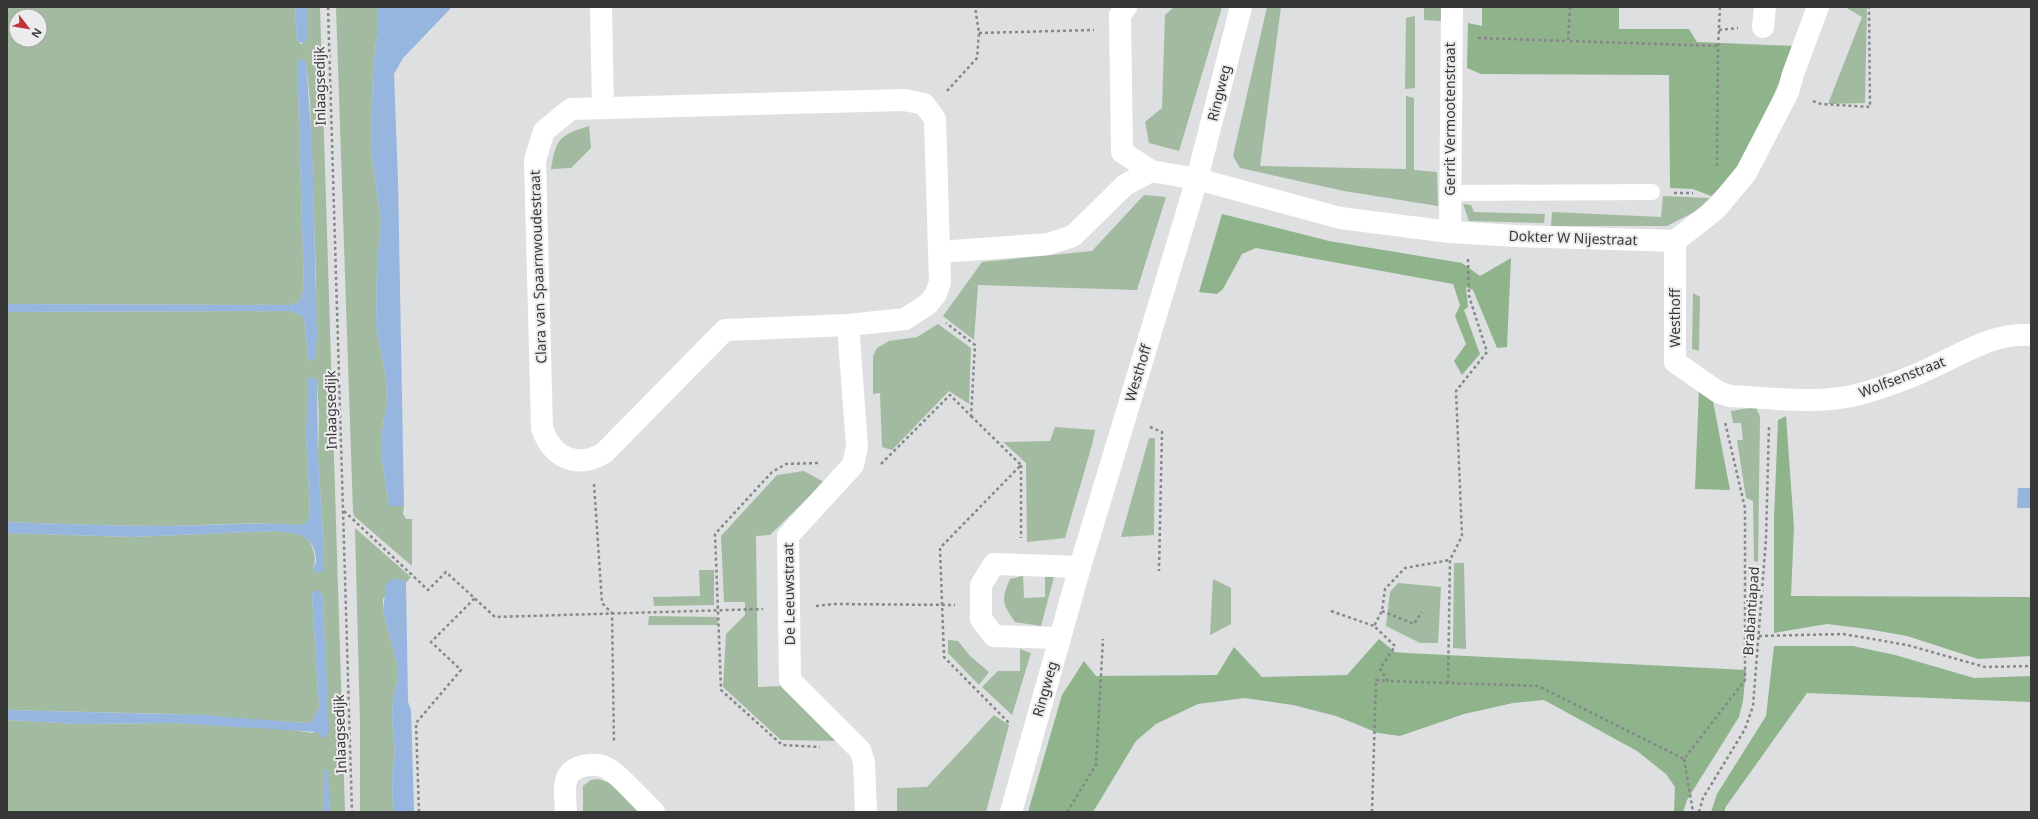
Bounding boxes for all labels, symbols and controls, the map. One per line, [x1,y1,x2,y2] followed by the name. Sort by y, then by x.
[8,8,48,48] north arrow
[28,26,46,41] text: N
[1440,42,1459,196] street label: Gerrit Vermootenstraat
[309,46,330,126] street label: Inlaagsedijk
[1202,63,1235,123] street label: Ringweg
[525,170,550,364] street label: Clara van Spaarnwoudestraat
[1508,226,1638,249] street label: Dokter W Nijestraat
[1665,287,1684,348] street label: Westhoff
[1120,340,1156,404] street label: Westhoff
[1856,351,1948,402] street label: Wolfsenstraat
[320,370,341,450] street label: Inlaagsedijk
[778,543,799,645] street label: De Leeuwstraat
[1738,566,1763,656] street label: Brabantiapad
[1028,659,1062,719] street label: Ringweg
[329,694,350,774] street label: Inlaagsedijk

